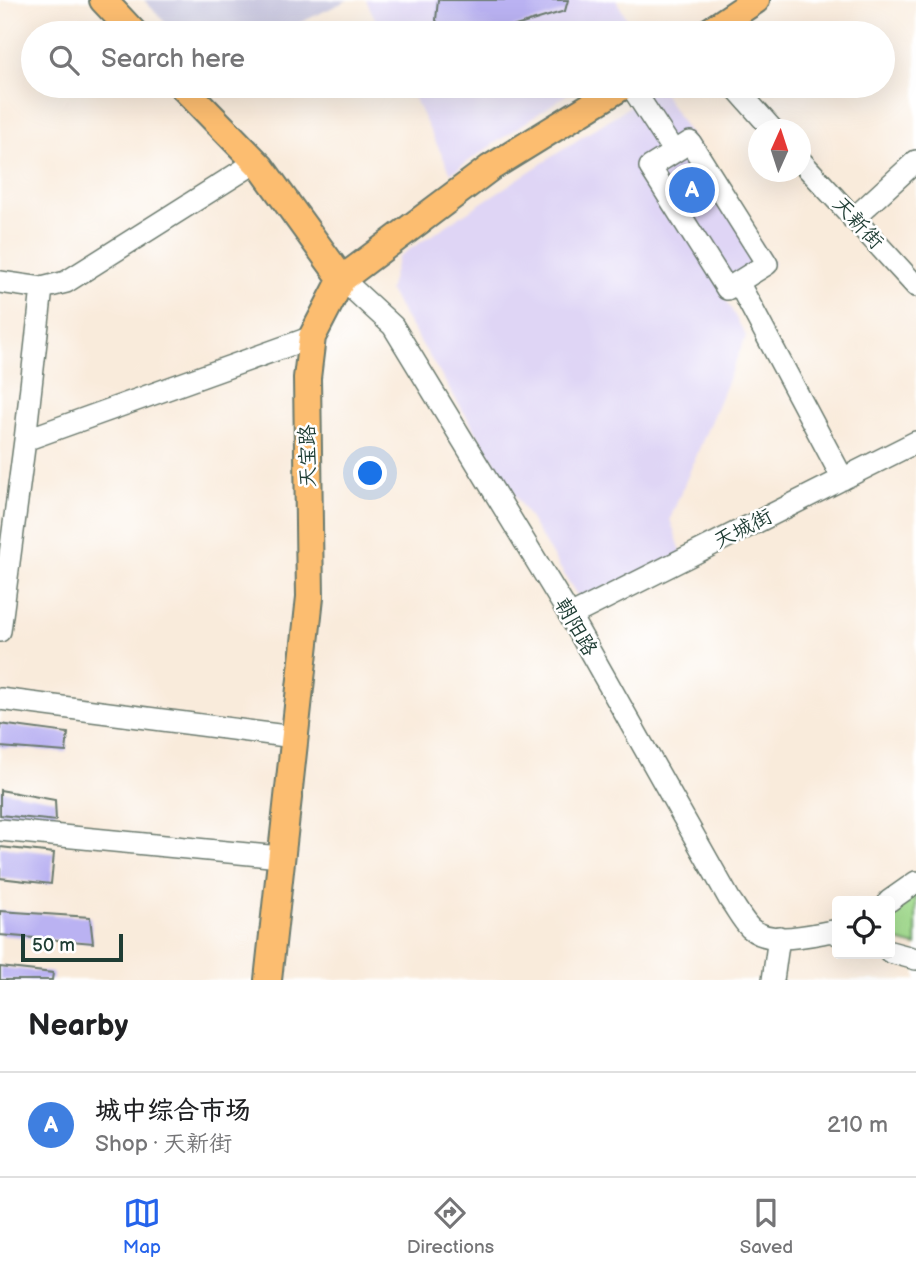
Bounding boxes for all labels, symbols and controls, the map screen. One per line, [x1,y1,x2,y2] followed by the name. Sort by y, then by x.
[21,21,895,98] search box
[45,41,83,79] icon: search
[101,44,245,75] text: Search here
[748,119,811,182] north arrow
[669,164,715,216] pin: A
[827,191,889,255] street label: 天新街
[295,424,321,488] street label: 天宝路
[353,456,387,490] your location
[709,504,777,554] street label: 天城街
[549,593,603,661] street label: 朝阳路
[832,896,895,959] map controls
[832,896,895,959] button: locate
[21,931,122,963] scale bar
[32,934,75,957] text: 50 m
[28,1008,128,1044] text: Nearby
[95,1096,251,1127] text: 城中综合市场
[44,1111,58,1139] text: A
[827,1111,888,1139] text: 210 m
[95,1130,232,1158] text: Shop · 天新街
[123,1194,161,1259] tab: Map
[407,1194,494,1259] tab: Directions
[740,1194,793,1259] tab: Saved

